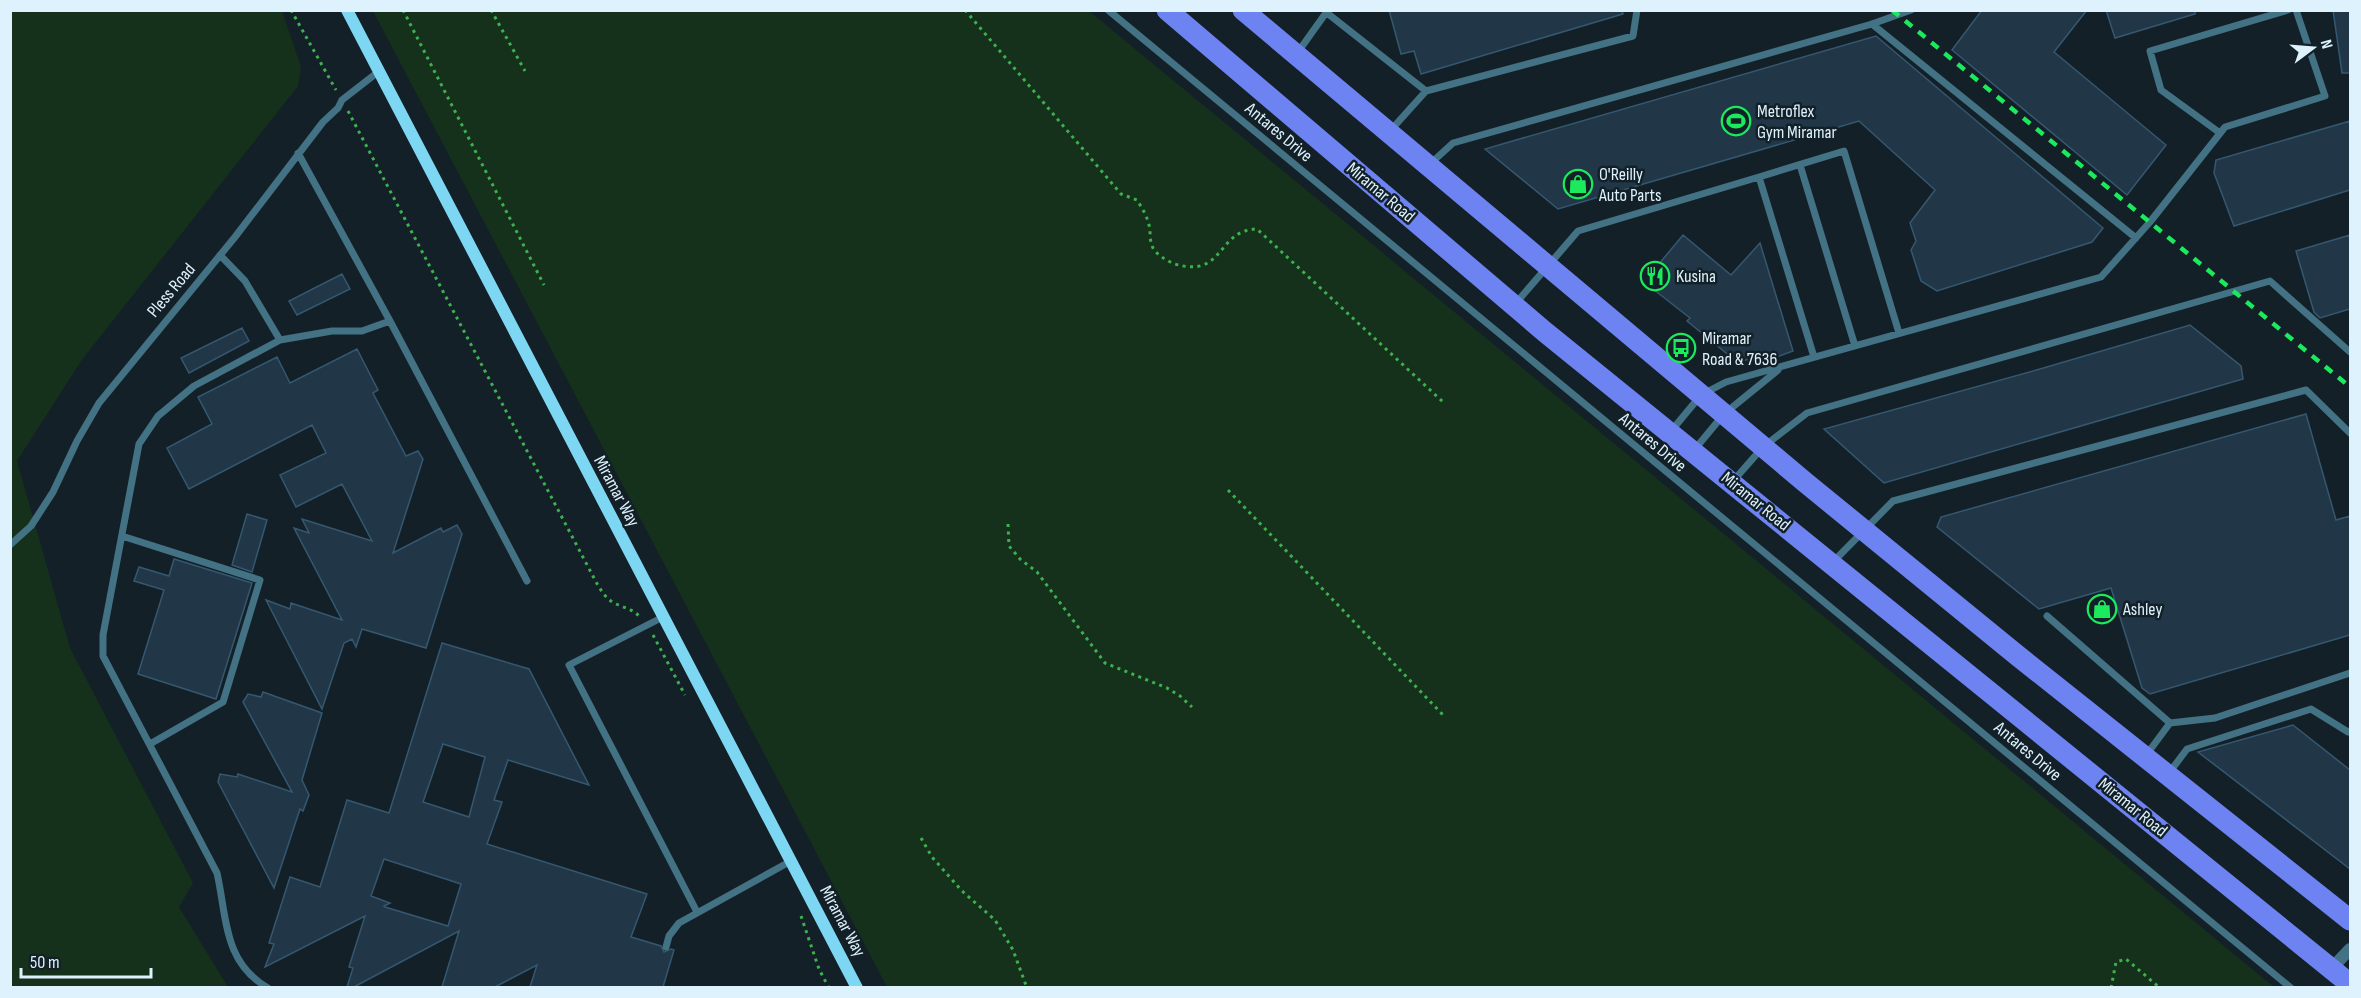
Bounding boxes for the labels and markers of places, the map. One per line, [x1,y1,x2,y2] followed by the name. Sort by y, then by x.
[1757,101,1837,143] place label: Metroflex Gym Miramar
[1720,105,1752,137] sports icon: Metroflex Gym Miramar
[1598,164,1661,206] place label: O'Reilly Auto Parts
[1562,168,1594,200] shop icon: O'Reilly Auto Parts
[1639,260,1671,292] restaurant icon: Kusina
[1676,266,1716,287] place label: Kusina
[1702,328,1777,370] place label: Miramar Road & 7636
[1665,332,1697,364] bus stop icon: Miramar Road & 7636
[2086,593,2118,625] shop icon: Ashley
[2122,599,2162,620] place label: Ashley

